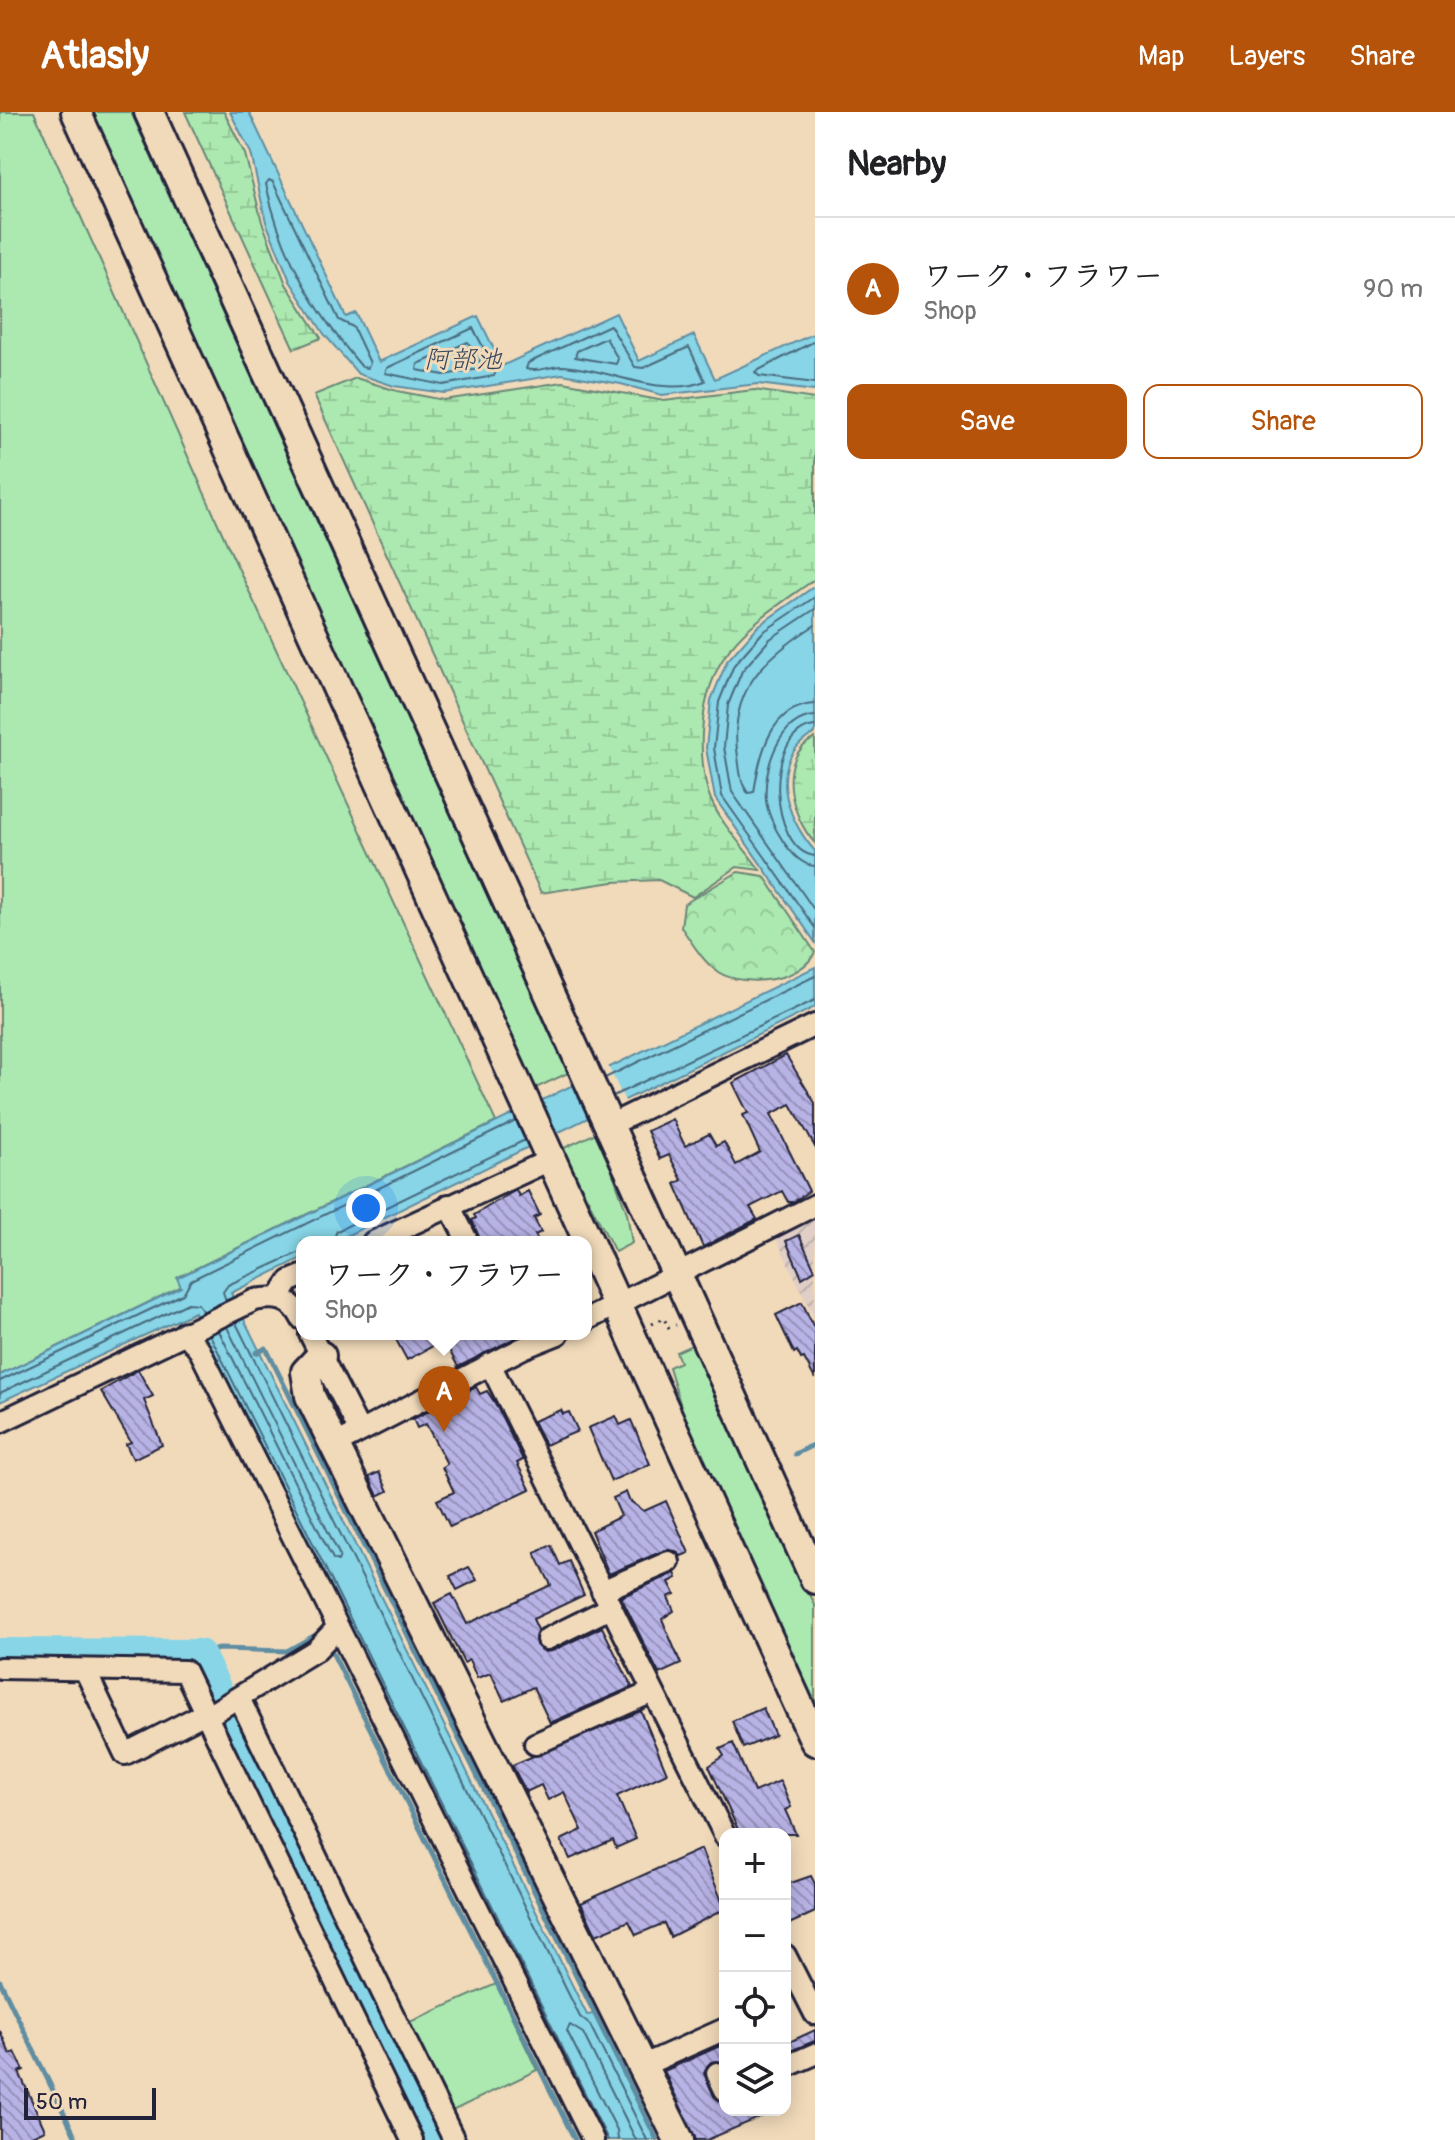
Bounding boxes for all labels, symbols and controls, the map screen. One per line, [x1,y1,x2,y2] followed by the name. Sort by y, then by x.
[40,32,149,80] text: Atlasly
[1138,39,1184,74] text: Map
[1228,39,1305,74] text: Layers
[1349,39,1415,74] text: Share
[847,143,946,186] text: Nearby
[923,258,1163,295] text: ワーク・フラワー
[865,273,881,305] text: A
[1363,273,1423,305] text: 90 m
[923,295,977,327] text: Shop
[424,344,503,376] water label: 阿部池
[847,384,1127,459] button: Save
[1143,384,1423,459] button: Share
[346,1188,386,1228] your location
[296,1236,592,1340] popup
[324,1257,564,1294] text: ワーク・フラワー
[324,1294,378,1326] text: Shop
[418,1366,470,1432] pin: A
[719,1828,791,2116] map controls
[719,1828,791,1900] button: +
[719,1900,791,1972] button: −
[719,1972,791,2044] button: locate
[719,2044,791,2116] button: layers
[24,2084,156,2120] scale bar
[36,2088,87,2116] text: 50 m

